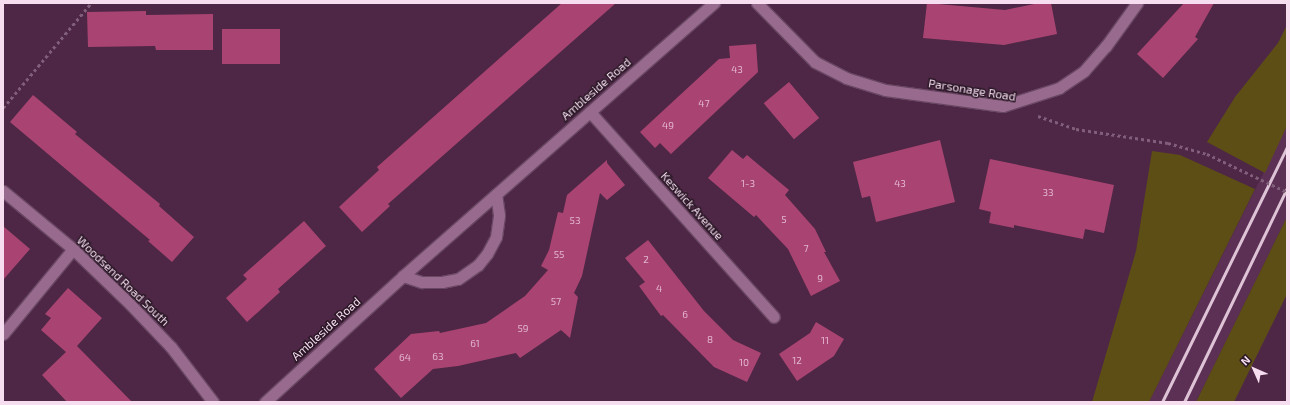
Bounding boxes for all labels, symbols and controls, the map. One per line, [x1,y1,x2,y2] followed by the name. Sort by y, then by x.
[558,55,634,123] street label: Ambleside Road
[731,64,743,76] house number: 43
[927,76,1017,104] street label: Parsonage Road
[698,98,710,110] house number: 47
[662,120,674,132] house number: 49
[657,169,727,243] street label: Keswick Avenue
[741,178,755,190] house number: 1-3
[894,178,906,190] house number: 43
[1042,187,1054,199] house number: 33
[781,214,787,226] house number: 5
[570,215,580,227] house number: 53
[74,233,172,329] street label: Woodsend Road South
[803,243,809,255] house number: 7
[554,249,564,261] house number: 55
[643,254,649,266] house number: 2
[817,273,823,285] house number: 9
[656,283,662,295] house number: 4
[289,294,363,364] street label: Ambleside Road
[551,296,561,308] house number: 57
[682,309,688,321] house number: 6
[517,323,529,335] house number: 59
[707,334,713,346] house number: 8
[821,335,829,347] house number: 11
[470,338,480,350] house number: 61
[1234,349,1274,389] north arrow
[432,351,444,363] house number: 63
[399,352,411,364] house number: 64
[1238,353,1253,368] text: N
[792,355,802,367] house number: 12
[739,357,749,369] house number: 10

